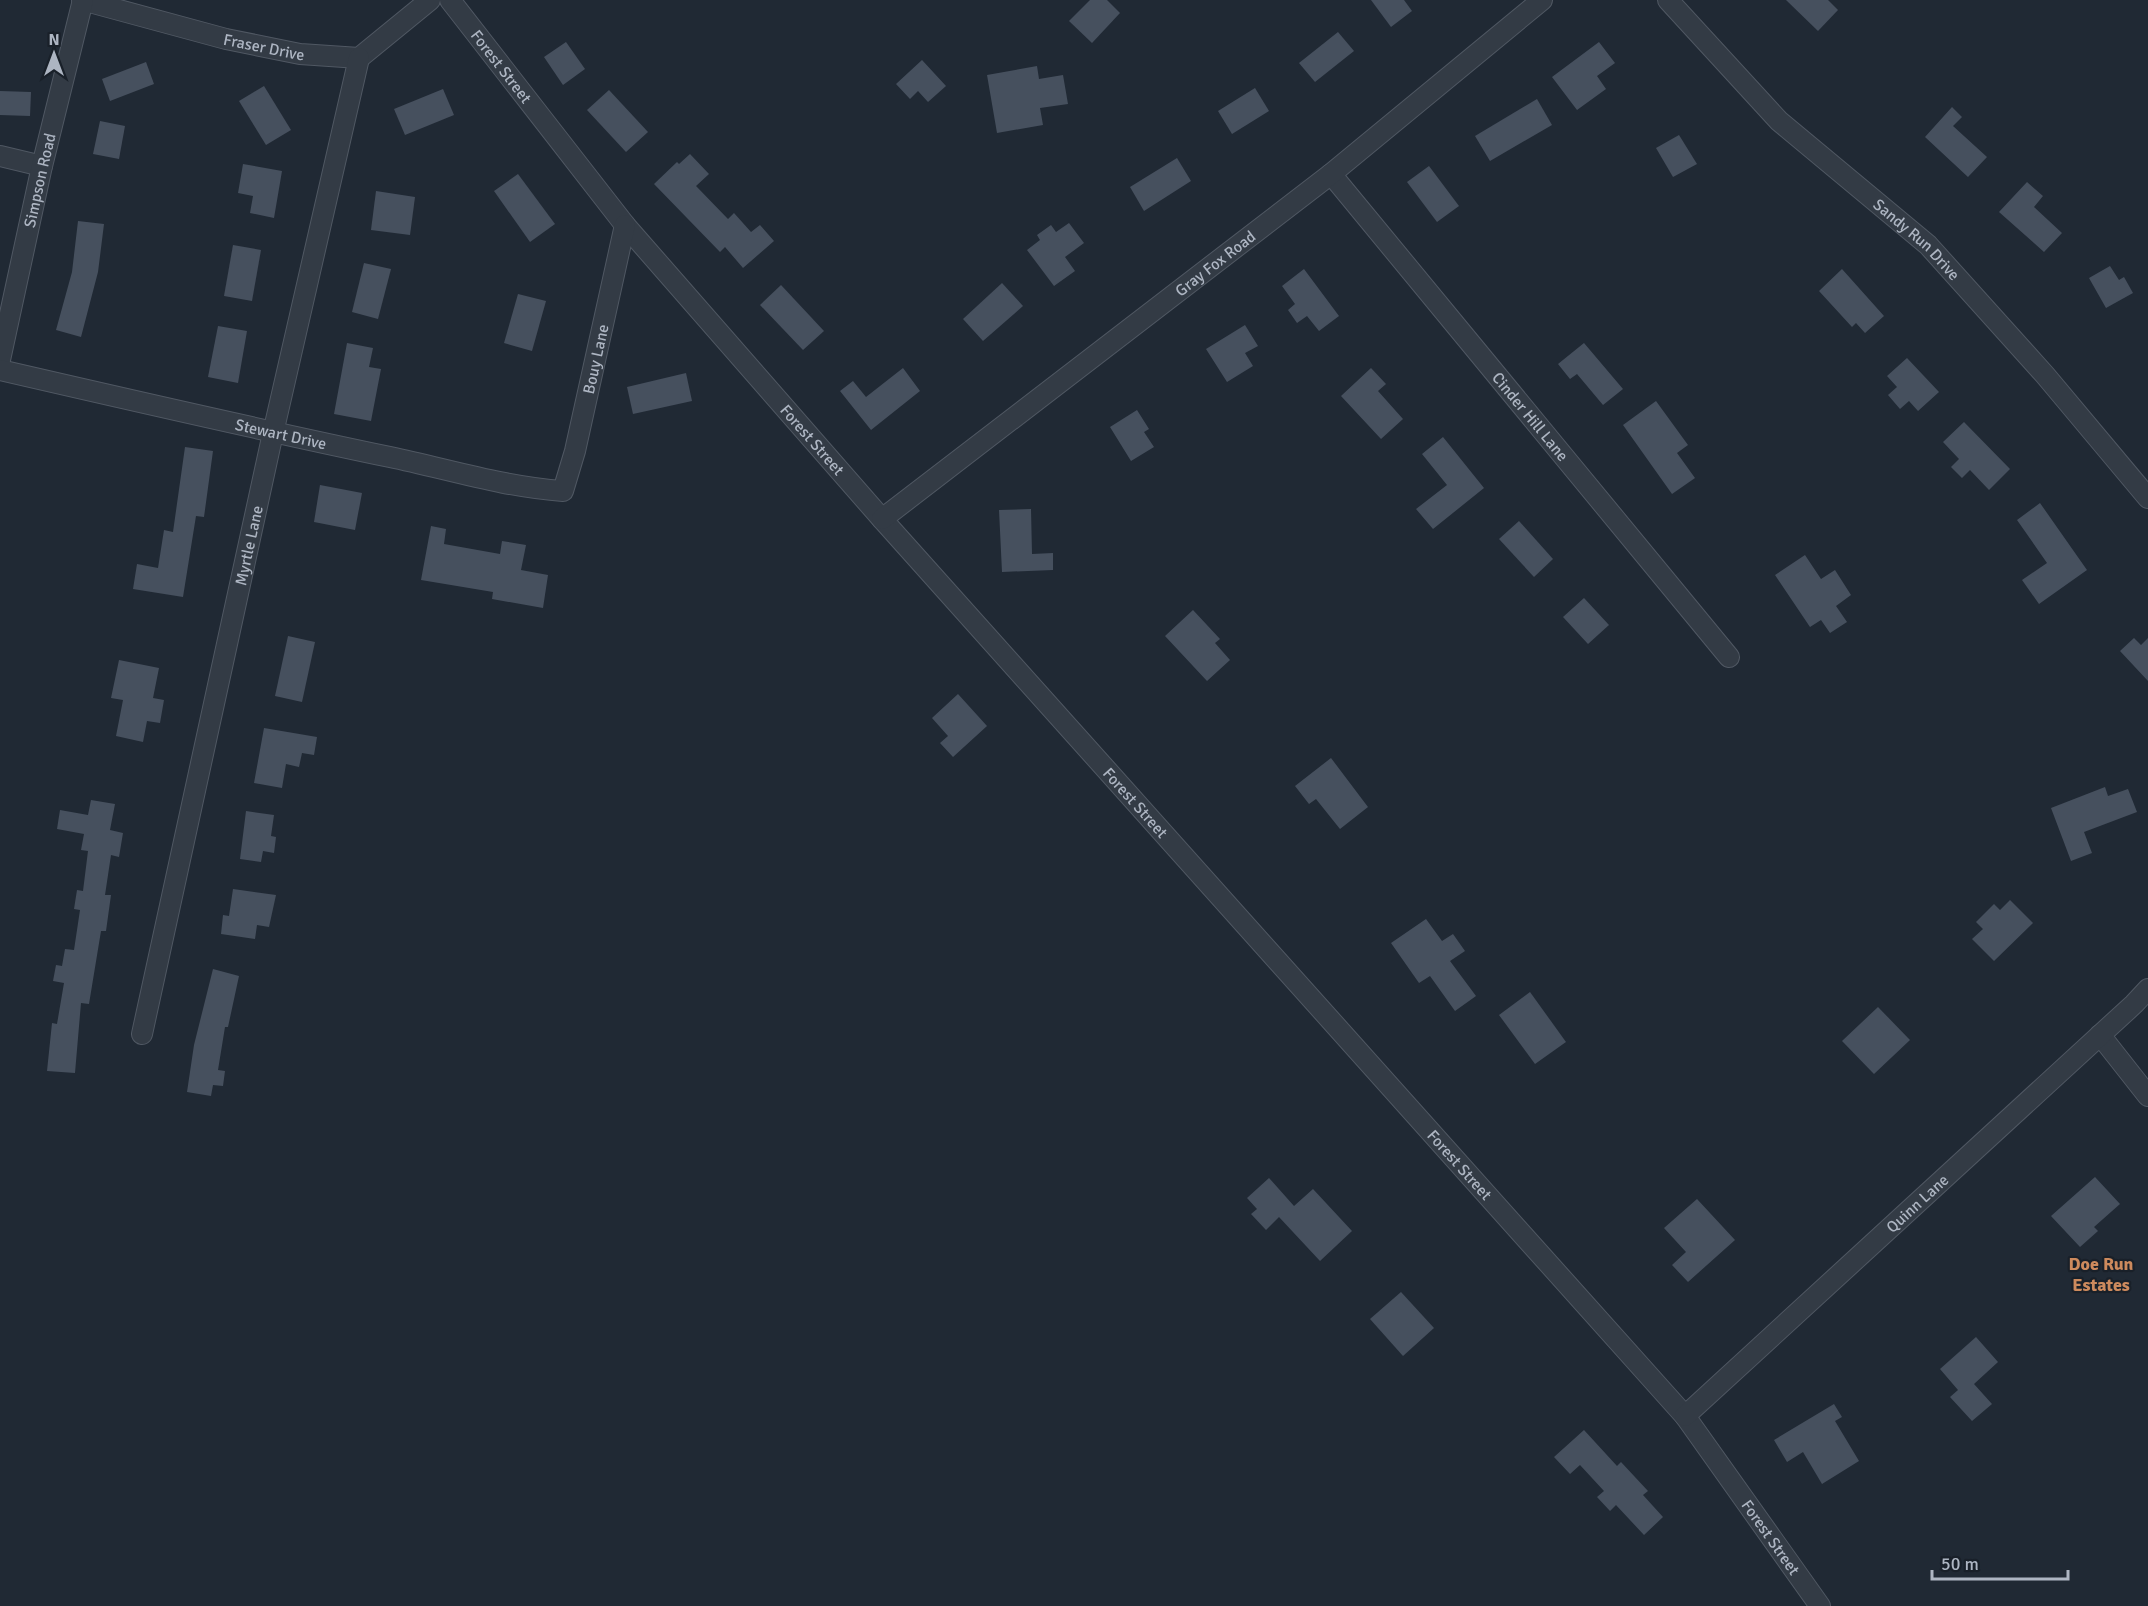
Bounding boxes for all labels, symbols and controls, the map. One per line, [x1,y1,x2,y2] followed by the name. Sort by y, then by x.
[24,24,84,84] north arrow
[466,26,536,108] street label: Forest Street
[48,30,60,50] text: N
[222,30,305,65] street label: Fraser Drive
[20,131,61,230] street label: Simpson Road
[1869,195,1964,285] street label: Sandy Run Drive
[1171,227,1260,301] street label: Gray Fox Road
[579,323,614,396] street label: Bouy Lane
[1487,368,1572,466] street label: Cinder Hill Lane
[775,401,848,480] street label: Forest Street
[233,415,328,454] street label: Stewart Drive
[231,504,268,588] street label: Myrtle Lane
[1098,764,1172,843] street label: Forest Street
[1422,1126,1496,1205] street label: Forest Street
[1882,1170,1953,1237] street label: Quinn Lane
[2069,1253,2134,1296] district label: Doe Run Estates
[1737,1496,1804,1580] street label: Forest Street
[1932,1543,2068,1581] scale bar
[1941,1553,1979,1575] text: 50 m

